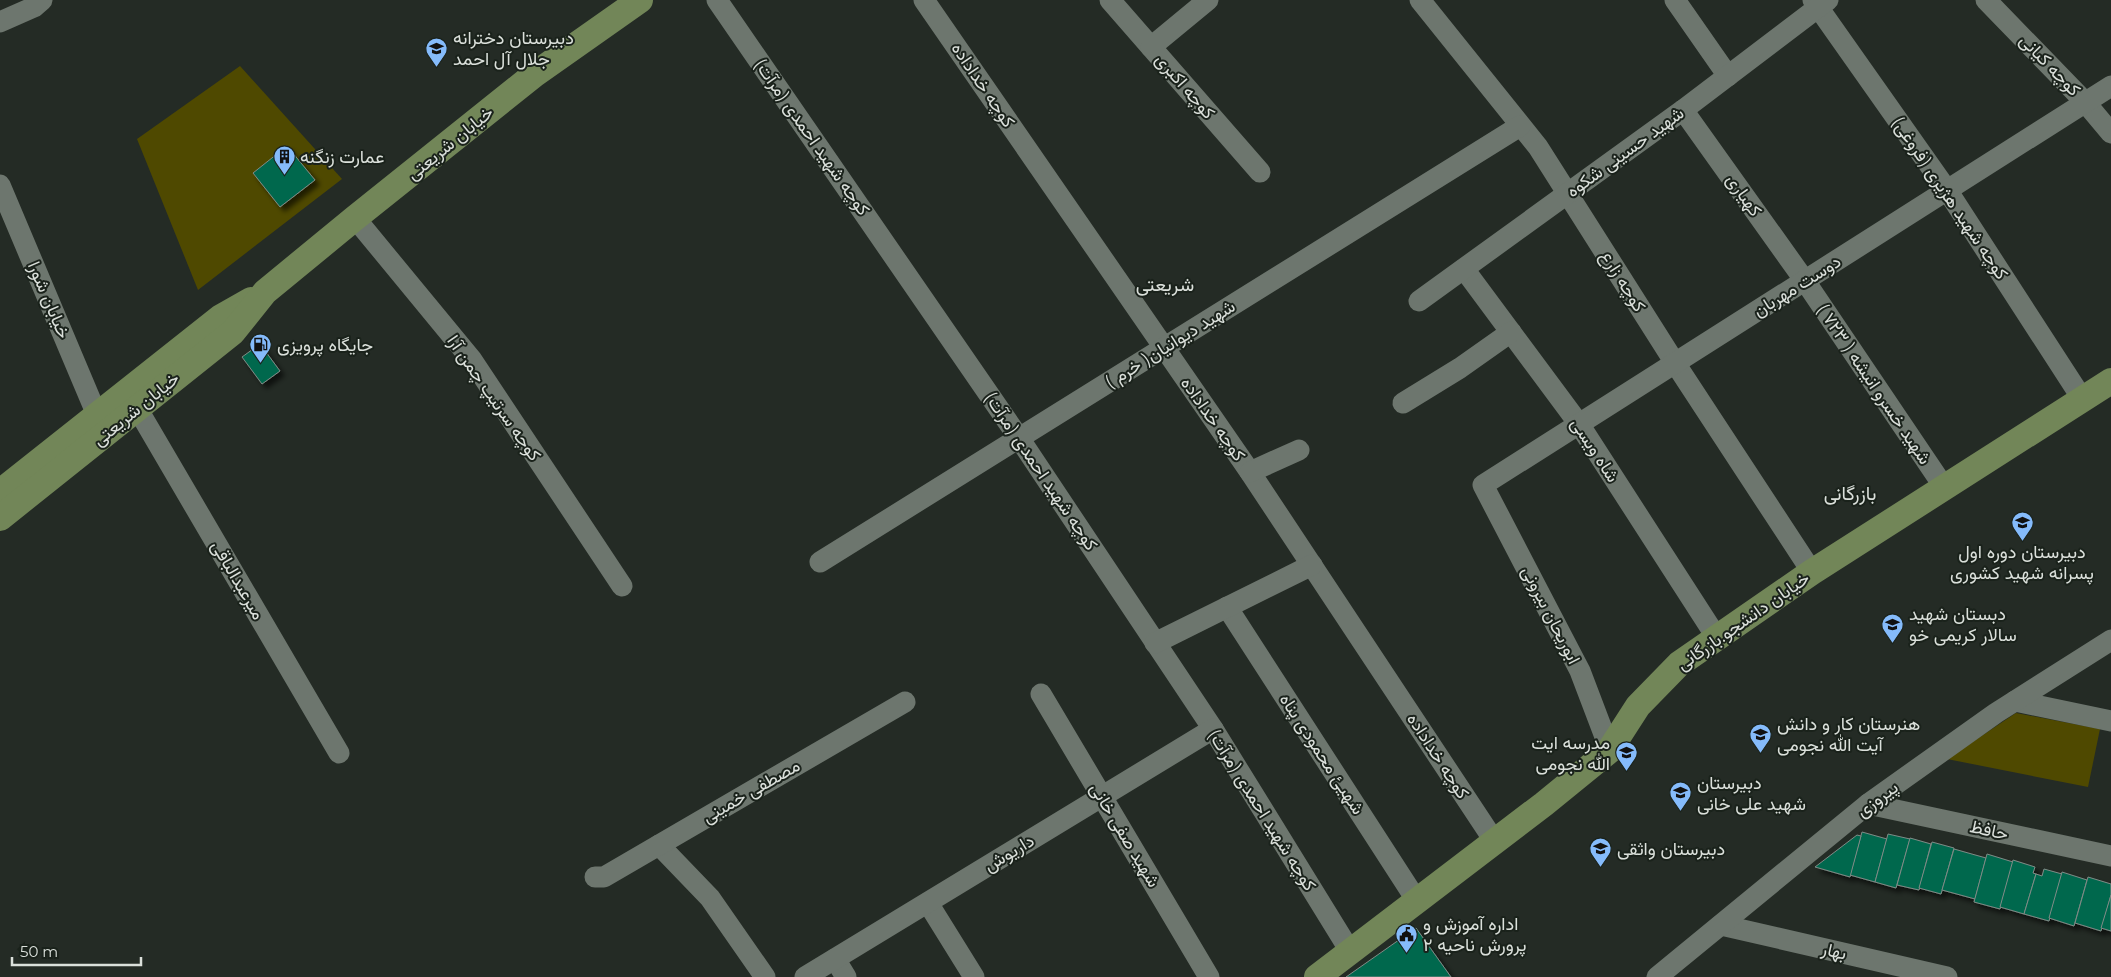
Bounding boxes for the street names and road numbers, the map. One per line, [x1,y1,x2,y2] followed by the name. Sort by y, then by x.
[2014,29,2085,101] street label: کوچه کیانی
[946,38,1019,132] street label: کوچه خداداده
[1150,49,1220,124] street label: کوچه اکبری
[749,54,875,220] street label: کوچه شهید احمدی (مرآت)
[402,101,498,185] street label: خیابان شریعتی
[1562,102,1688,202] street label: شهید حسینی شکوه
[1886,112,2013,284] street label: کوچه شهید هژیری (فروغی)
[1721,169,1767,221] street label: کهیاری
[1595,246,1650,316] street label: کوچه زارع
[1749,250,1845,322] street label: دوست مهربان
[23,258,75,342] street label: خیابان شورا
[1101,295,1240,394] street label: شهید دیوانیان( خرم )
[1812,300,1936,468] street label: شهید خسرو انیشه ( ۷۲۳ )
[441,331,546,466] street label: کوچه سرتیپ چمن آرا
[88,367,184,451] street label: خیابان شریعتی
[1175,373,1250,466] street label: کوچه خداداده
[979,387,1102,555] street label: کوچه شهید احمدی (مرآت)
[1566,414,1624,486] street label: شاه ویسی
[207,537,269,623] street label: میرعبدالباقی
[1517,562,1585,668] street label: ابوریحان بیرونی
[1672,567,1814,675] street label: خیابان دانشجو.بازرگانی
[1274,689,1369,819] street label: شهیئ محمودی پناه
[1401,709,1474,804] street label: کوچه خداداده
[1202,725,1321,896] street label: کوچه شهید احمدی (مرآت)
[698,754,804,828] street label: مصطفی خمینی
[1852,776,1903,823] street label: پیروزی
[1085,779,1165,891] street label: شهید صفی خانی
[1968,815,2010,845] street label: حافظ
[980,829,1038,877] street label: داریوش
[1818,937,1849,965] street label: بهار

